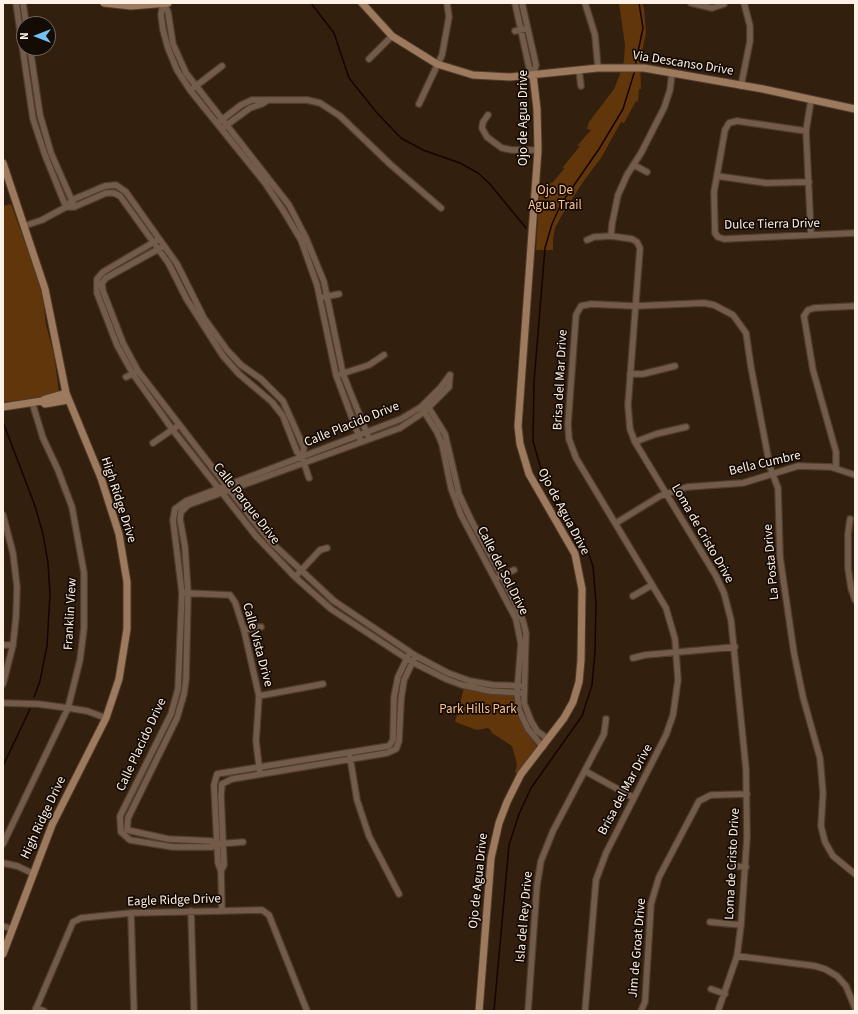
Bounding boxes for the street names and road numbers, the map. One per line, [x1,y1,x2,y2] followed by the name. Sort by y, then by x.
[632,48,734,80] street label: Via Descanso Drive
[516,70,532,166] street label: Ojo de Agua Drive
[724,216,820,234] street label: Dulce Tierra Drive
[551,329,571,431] street label: Brisa del Mar Drive
[302,399,402,451] street label: Calle Placido Drive
[728,448,802,480] street label: Bella Cumbre
[97,455,139,545] street label: High Ridge Drive
[209,460,283,548] street label: Calle Parque Drive
[534,466,592,558] street label: Ojo de Agua Drive
[667,482,737,586] street label: Loma de Cristo Drive
[761,523,783,601] street label: La Posta Drive
[473,524,531,618] street label: Calle del Sol Drive
[61,577,81,651] street label: Franklin View
[238,601,276,689] street label: Calle Vista Drive
[114,696,170,794] street label: Calle Placido Drive
[595,742,657,838] street label: Brisa del Mar Drive
[18,774,70,862] street label: High Ridge Drive
[722,808,744,920] street label: Loma de Cristo Drive
[466,833,492,929] street label: Ojo de Agua Drive
[513,871,537,963] street label: Isla del Rey Drive
[127,892,221,910] street label: Eagle Ridge Drive
[626,898,650,998] street label: Jim de Groat Drive

